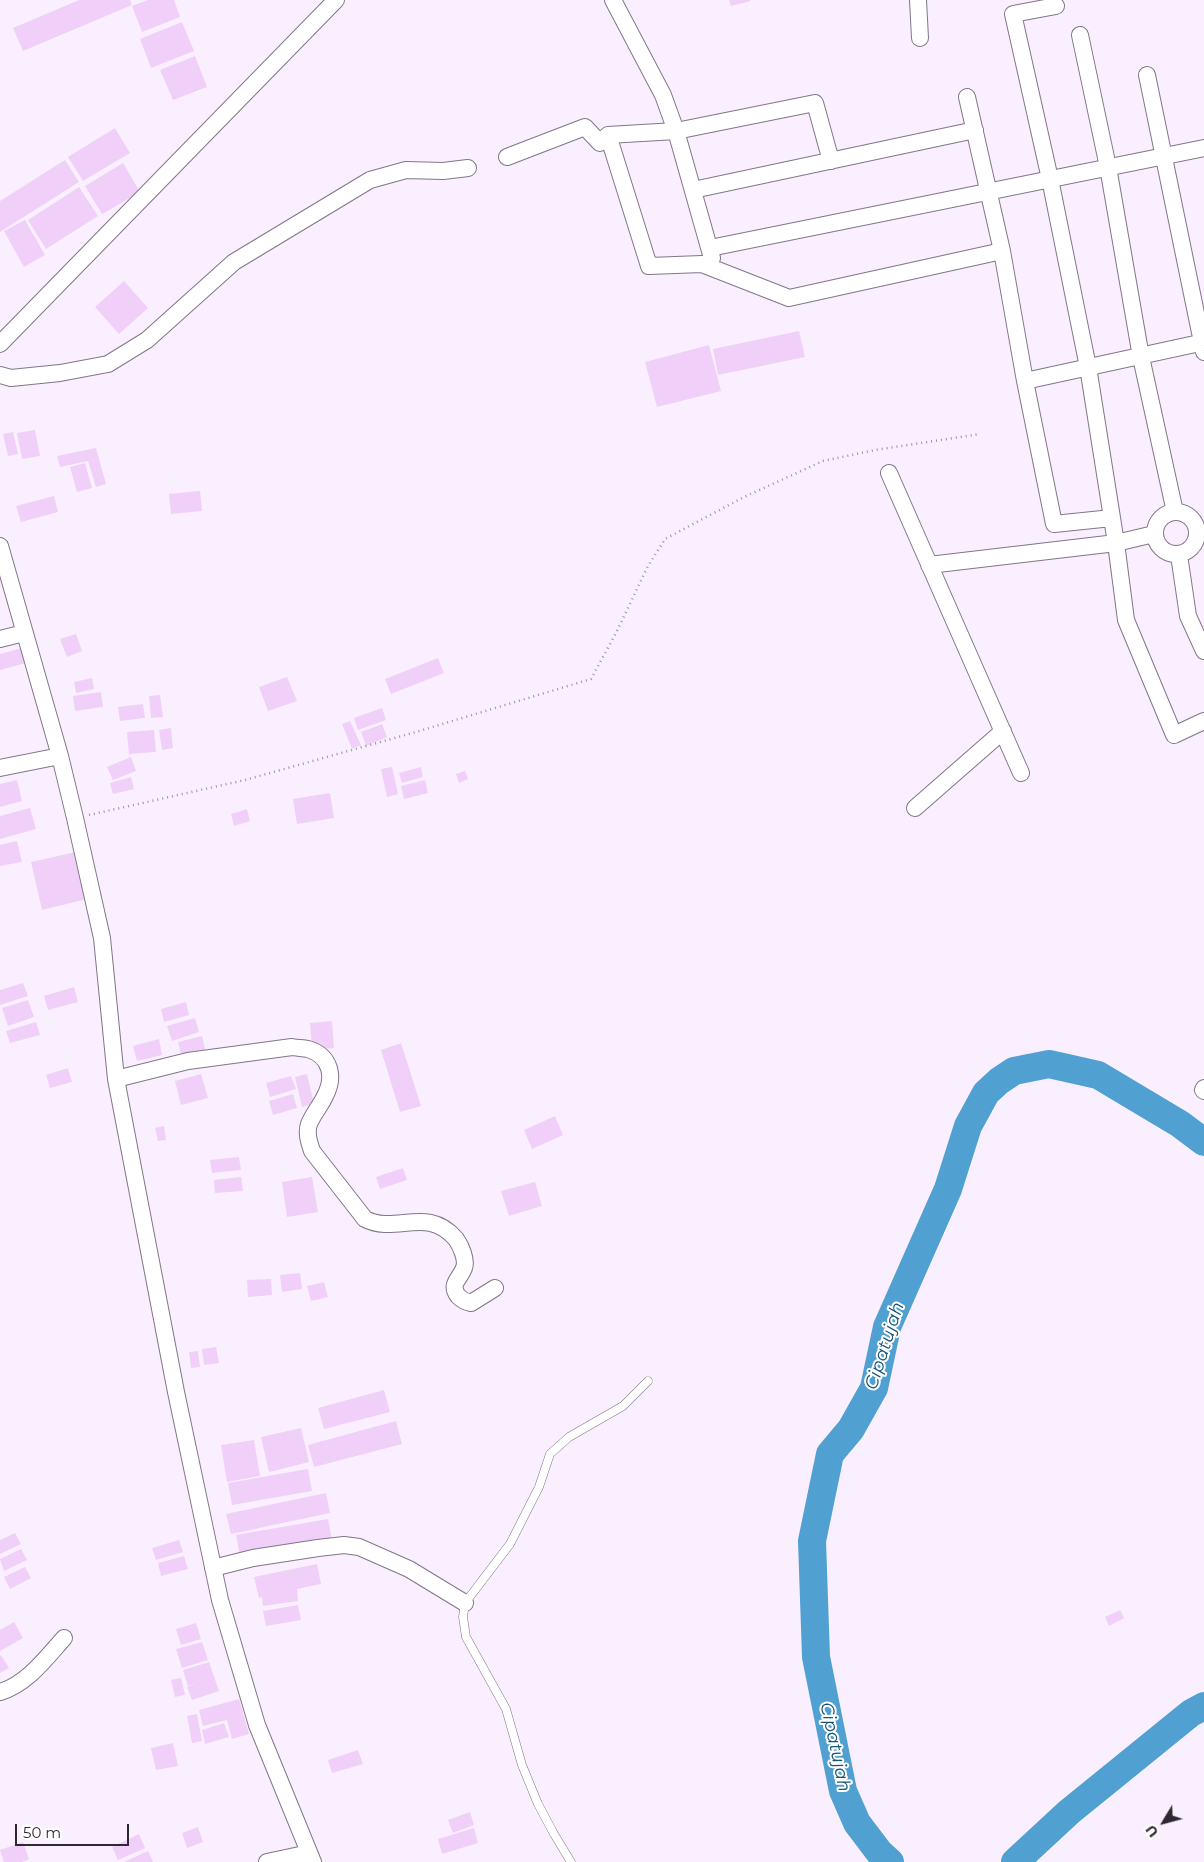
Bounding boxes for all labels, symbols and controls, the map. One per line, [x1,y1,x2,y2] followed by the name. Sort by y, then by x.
[861,1299,909,1393] water label: Cipatujah
[815,1700,855,1794] water label: Cipatujah
[1139,1797,1189,1847] north arrow
[18,1814,131,1846] scale bar
[1142,1821,1163,1841] text: U
[23,1823,61,1842] text: 50 m

